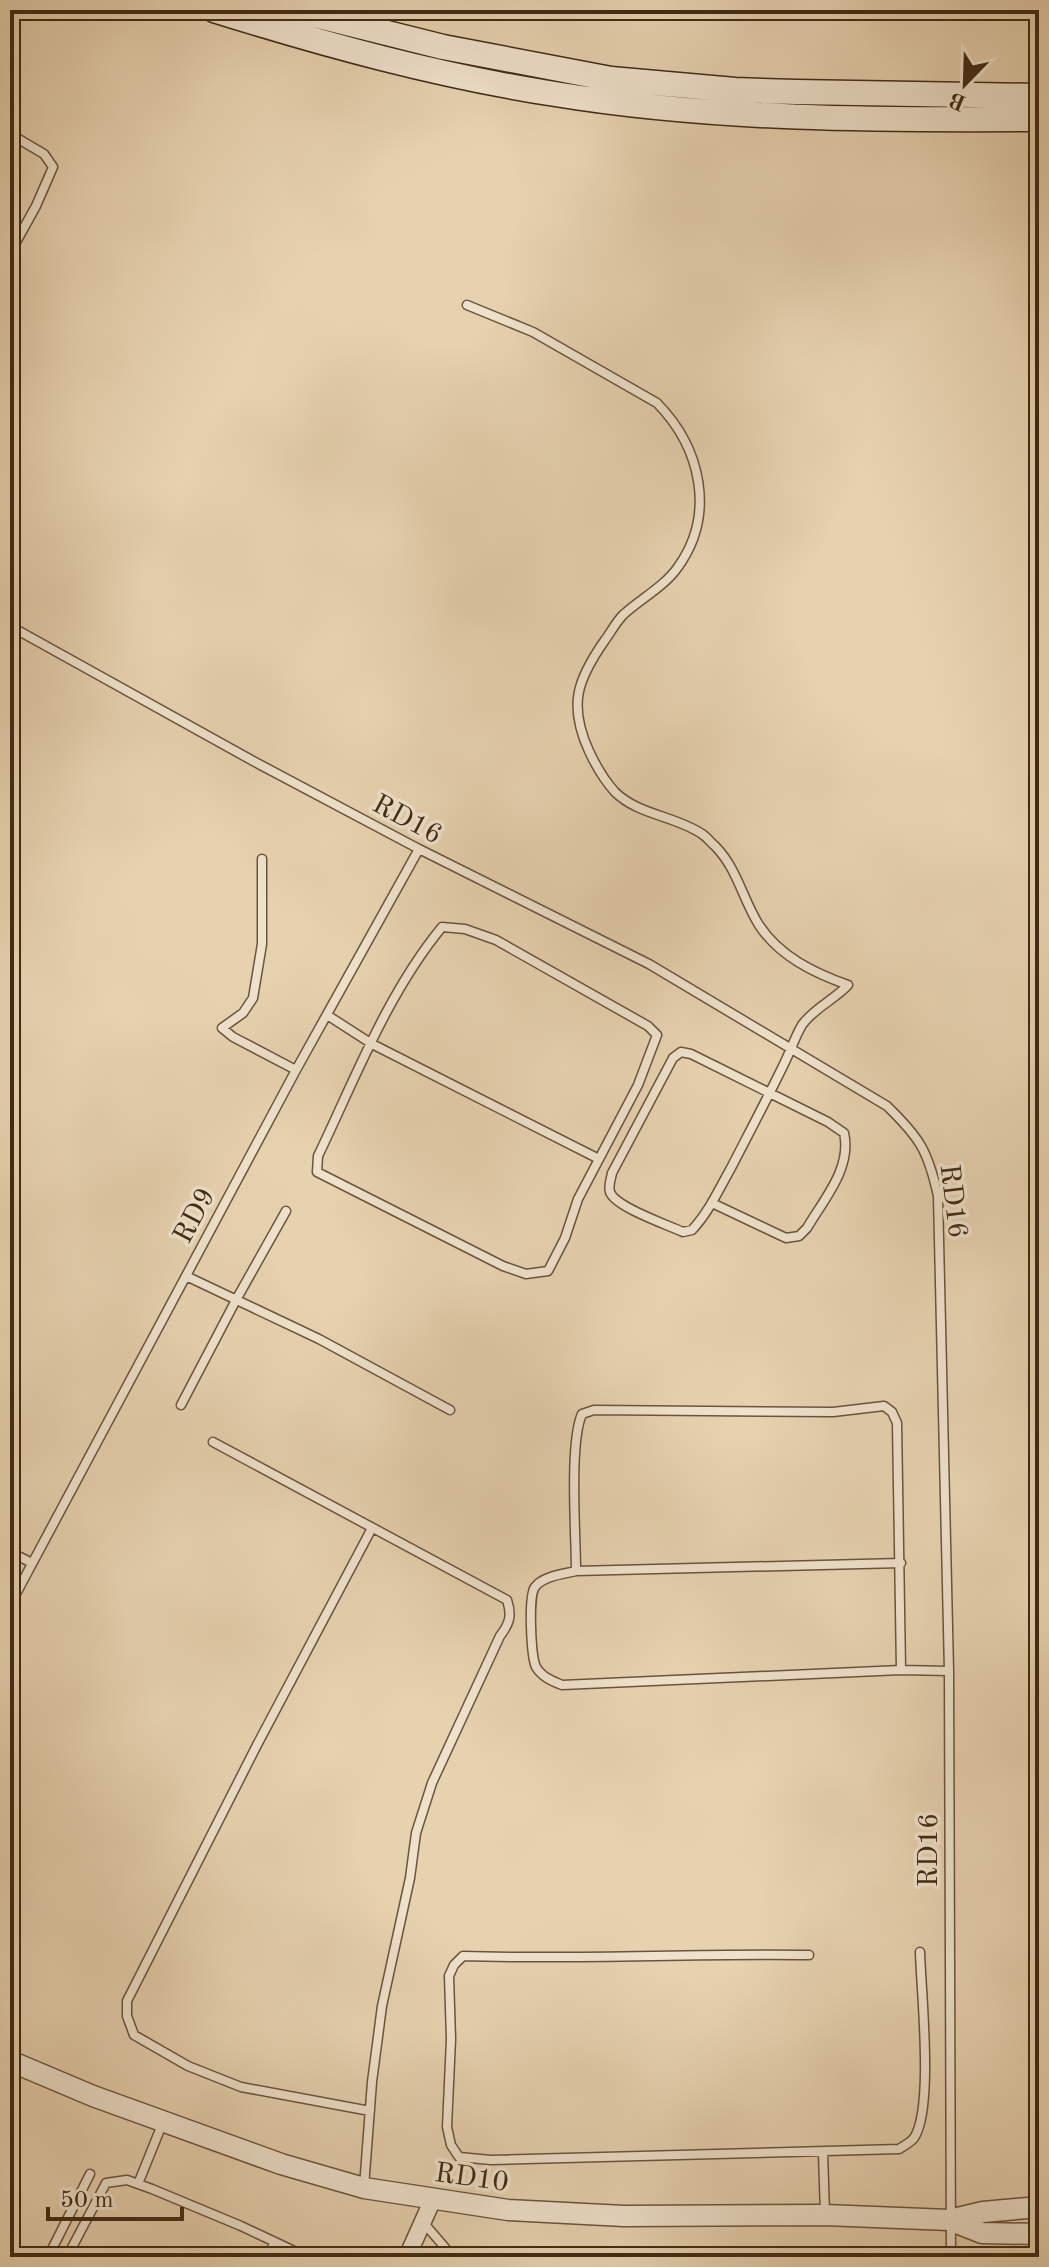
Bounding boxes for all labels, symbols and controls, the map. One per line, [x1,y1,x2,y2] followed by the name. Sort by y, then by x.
[925,44,1005,124] north arrow
[946,87,969,114] text: B
[367,791,446,850] street label: RD16
[934,1163,970,1240] street label: RD16
[170,1184,222,1249] street label: RD9
[916,1813,944,1887] street label: RD16
[433,2160,510,2198] street label: RD10
[48,2171,182,2221] scale bar
[60,2189,114,2213] text: 50 m

